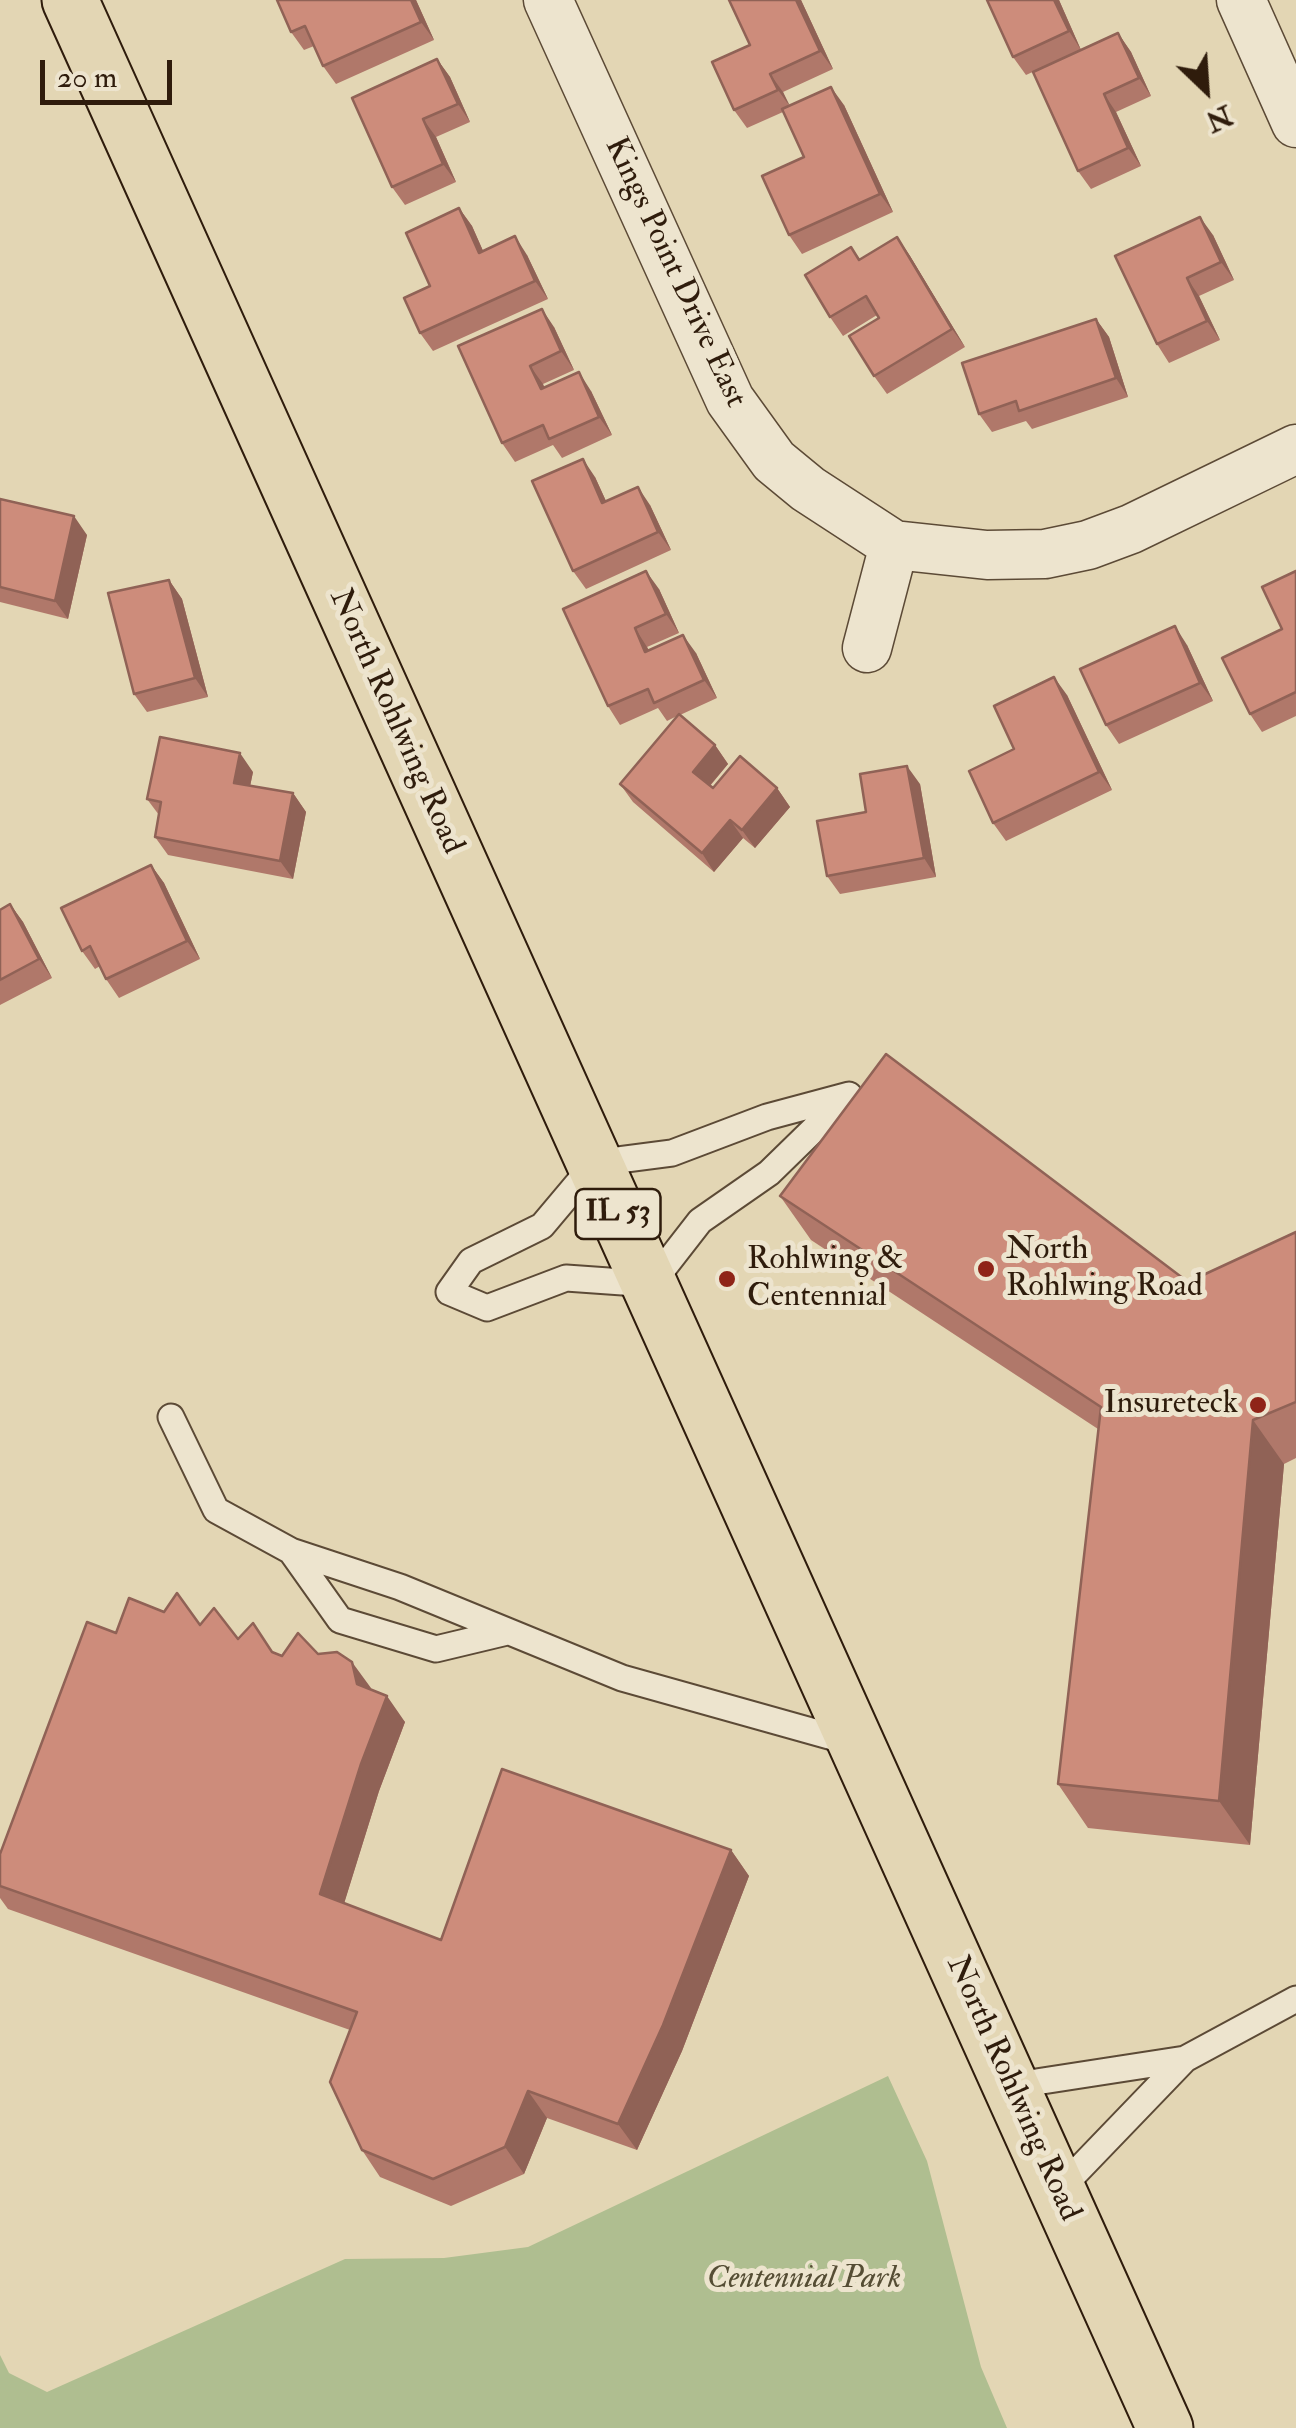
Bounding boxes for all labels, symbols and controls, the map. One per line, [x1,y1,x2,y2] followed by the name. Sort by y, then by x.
[45,40,178,102] scale bar
[1156,40,1256,140] north arrow
[57,59,117,96] text: 20 m
[1200,96,1238,139] text: N
[595,132,753,414] street label: Kings Point Drive East
[319,584,471,860] street label: North Rohlwing Road
[576,1189,660,1239] road number: IL 53
[1006,1232,1203,1307] place label: North Rohlwing Road
[747,1242,904,1317] place label: Rohlwing & Centennial
[975,1258,997,1280] marker: North Rohlwing Road
[716,1268,738,1290] marker: Rohlwing & Centennial
[1104,1386,1238,1424] place label: Insureteck
[1247,1394,1269,1416] marker: Insureteck
[936,1951,1088,2227] street label: North Rohlwing Road
[707,2261,901,2299] park label: Centennial Park

